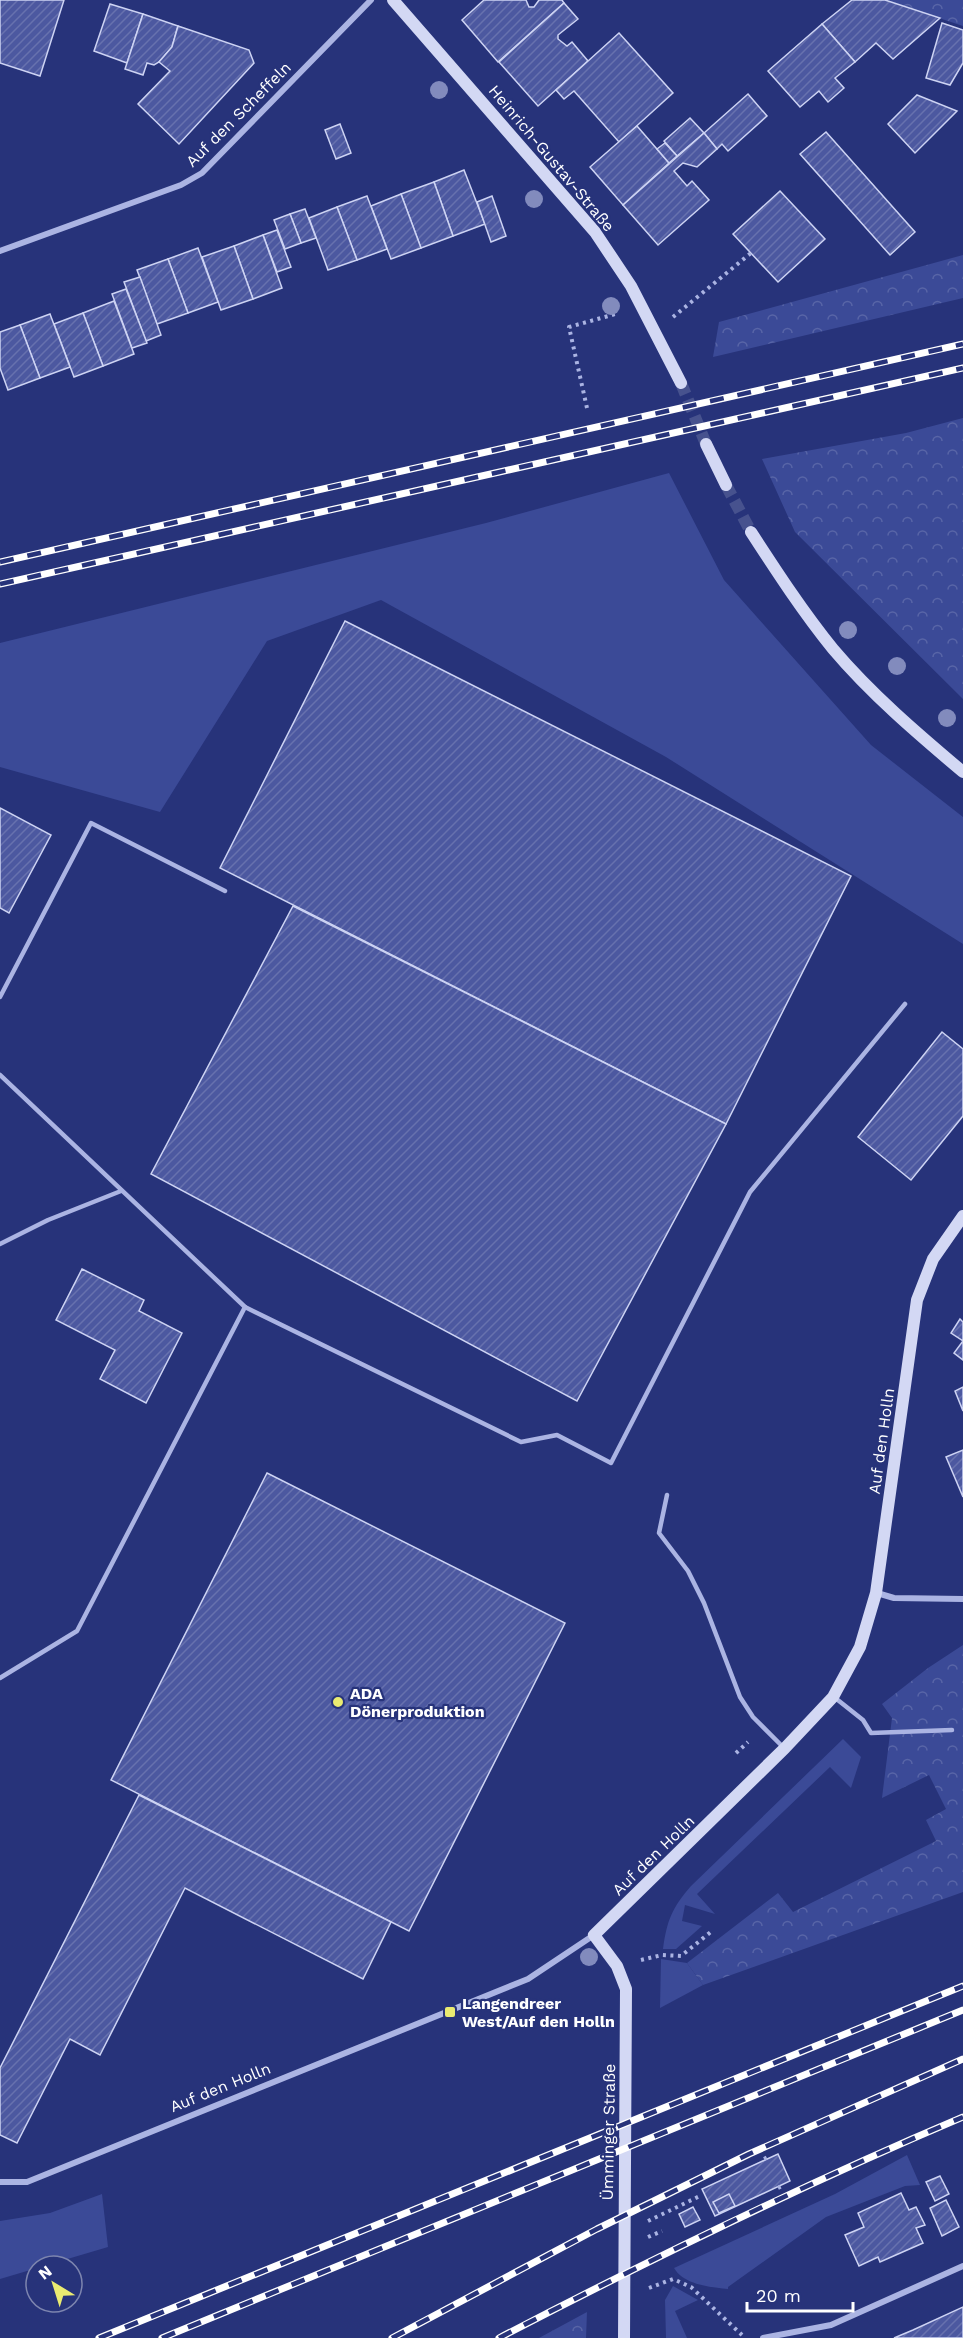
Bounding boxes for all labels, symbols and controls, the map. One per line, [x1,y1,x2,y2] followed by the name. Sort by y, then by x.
[182,58,295,171] street label: Auf den Scheffeln
[485,81,618,235] street label: Heinrich-Gustav-Straße
[865,1387,898,1495] street label: Auf den Holln
[350,1684,485,1721] place label: ADA Dönerproduktion
[331,1695,345,1709] marker: ADA Dönerproduktion
[608,1811,698,1899] street label: Auf den Holln
[462,1994,615,2031] place label: Langendreer West/Auf den Holln
[443,2005,457,2019] marker: Langendreer West/Auf den Holln
[167,2059,273,2116] street label: Auf den Holln
[598,2064,619,2201] street label: Ümminger Straße
[24,2254,84,2314] north arrow
[35,2261,56,2284] text: N
[747,2275,854,2313] scale bar
[756,2285,801,2306] text: 20 m

